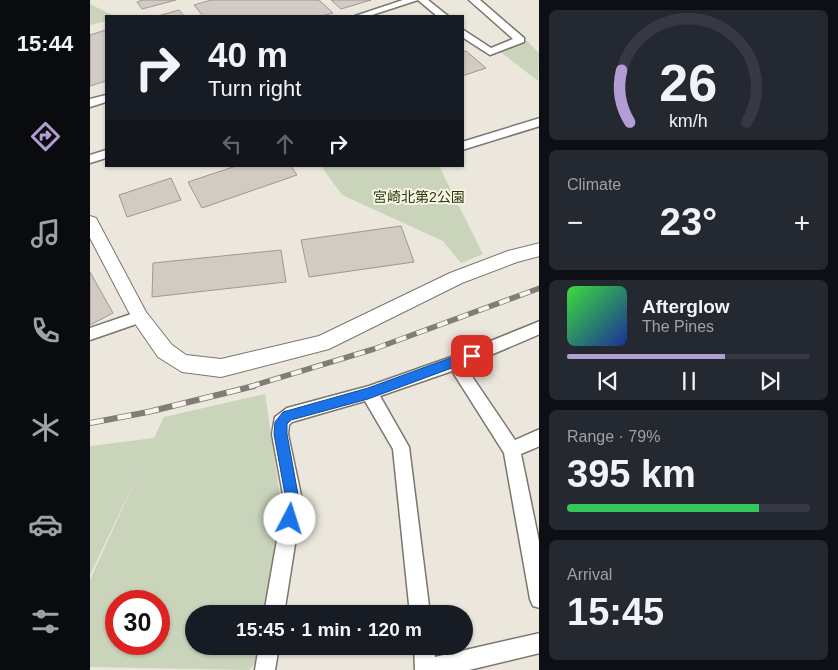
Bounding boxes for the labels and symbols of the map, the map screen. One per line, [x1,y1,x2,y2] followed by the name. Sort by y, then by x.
[373,189,465,205] park label: 宮崎北第2公園
[451,335,493,377] pin
[263,492,315,544] position arrow
[105,590,170,655] speed limit sign: 30

